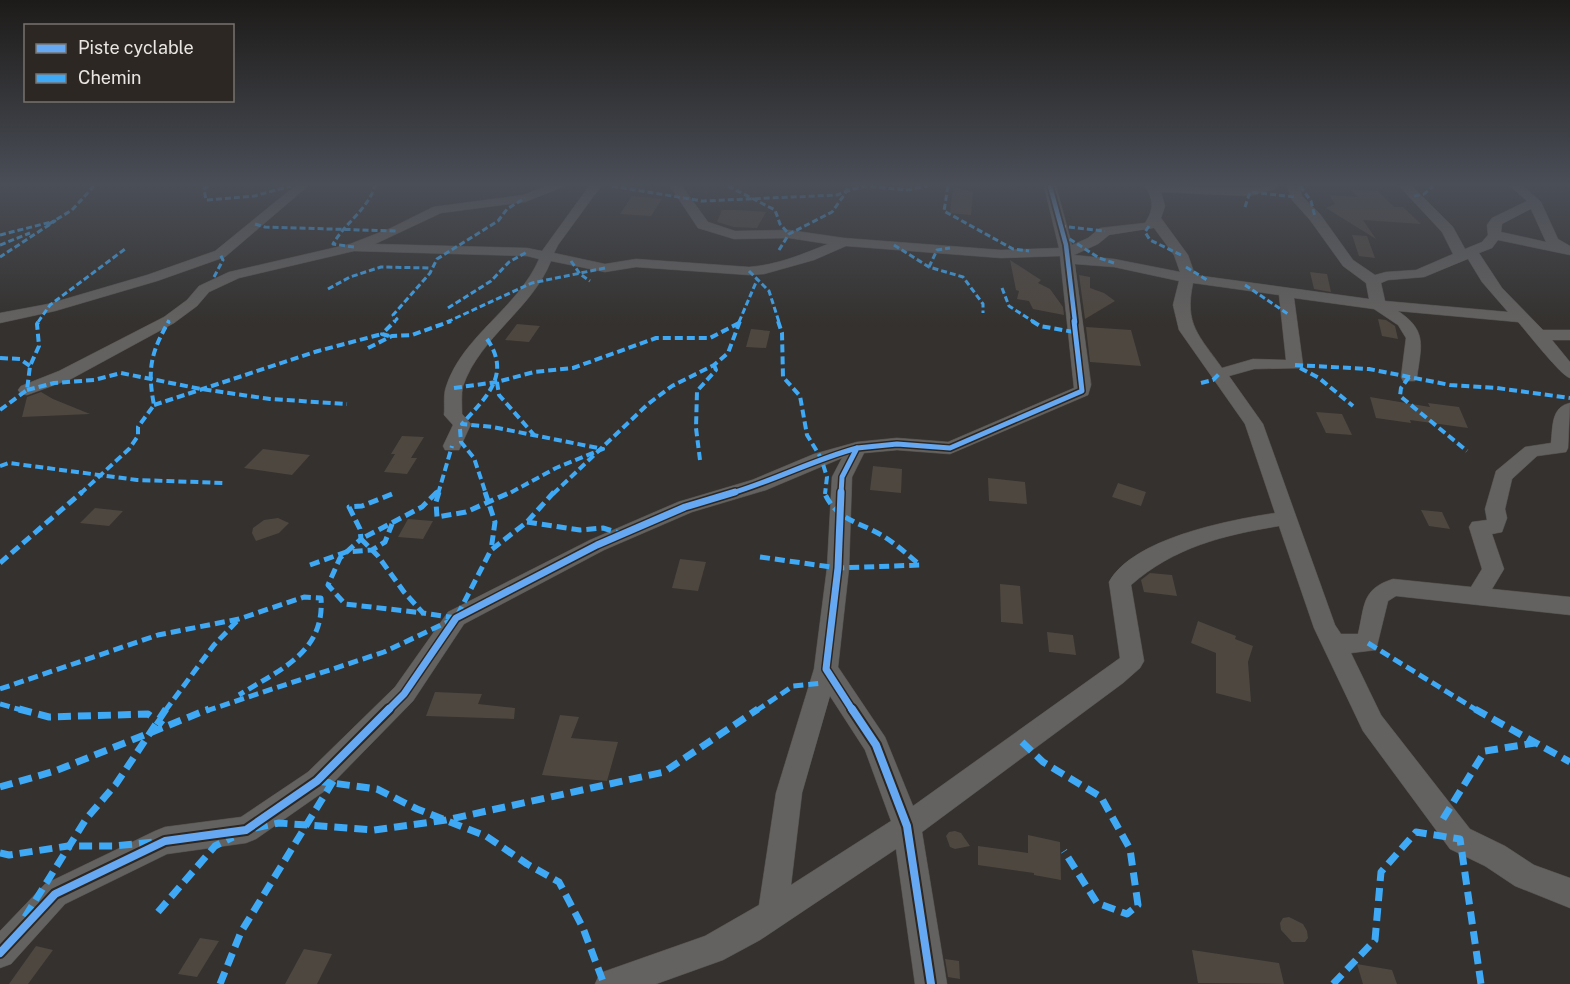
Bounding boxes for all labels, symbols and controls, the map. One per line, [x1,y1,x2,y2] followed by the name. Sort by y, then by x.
[24,24,234,102] legend
[78,37,194,58] text: Piste cyclable
[78,67,142,88] text: Chemin

